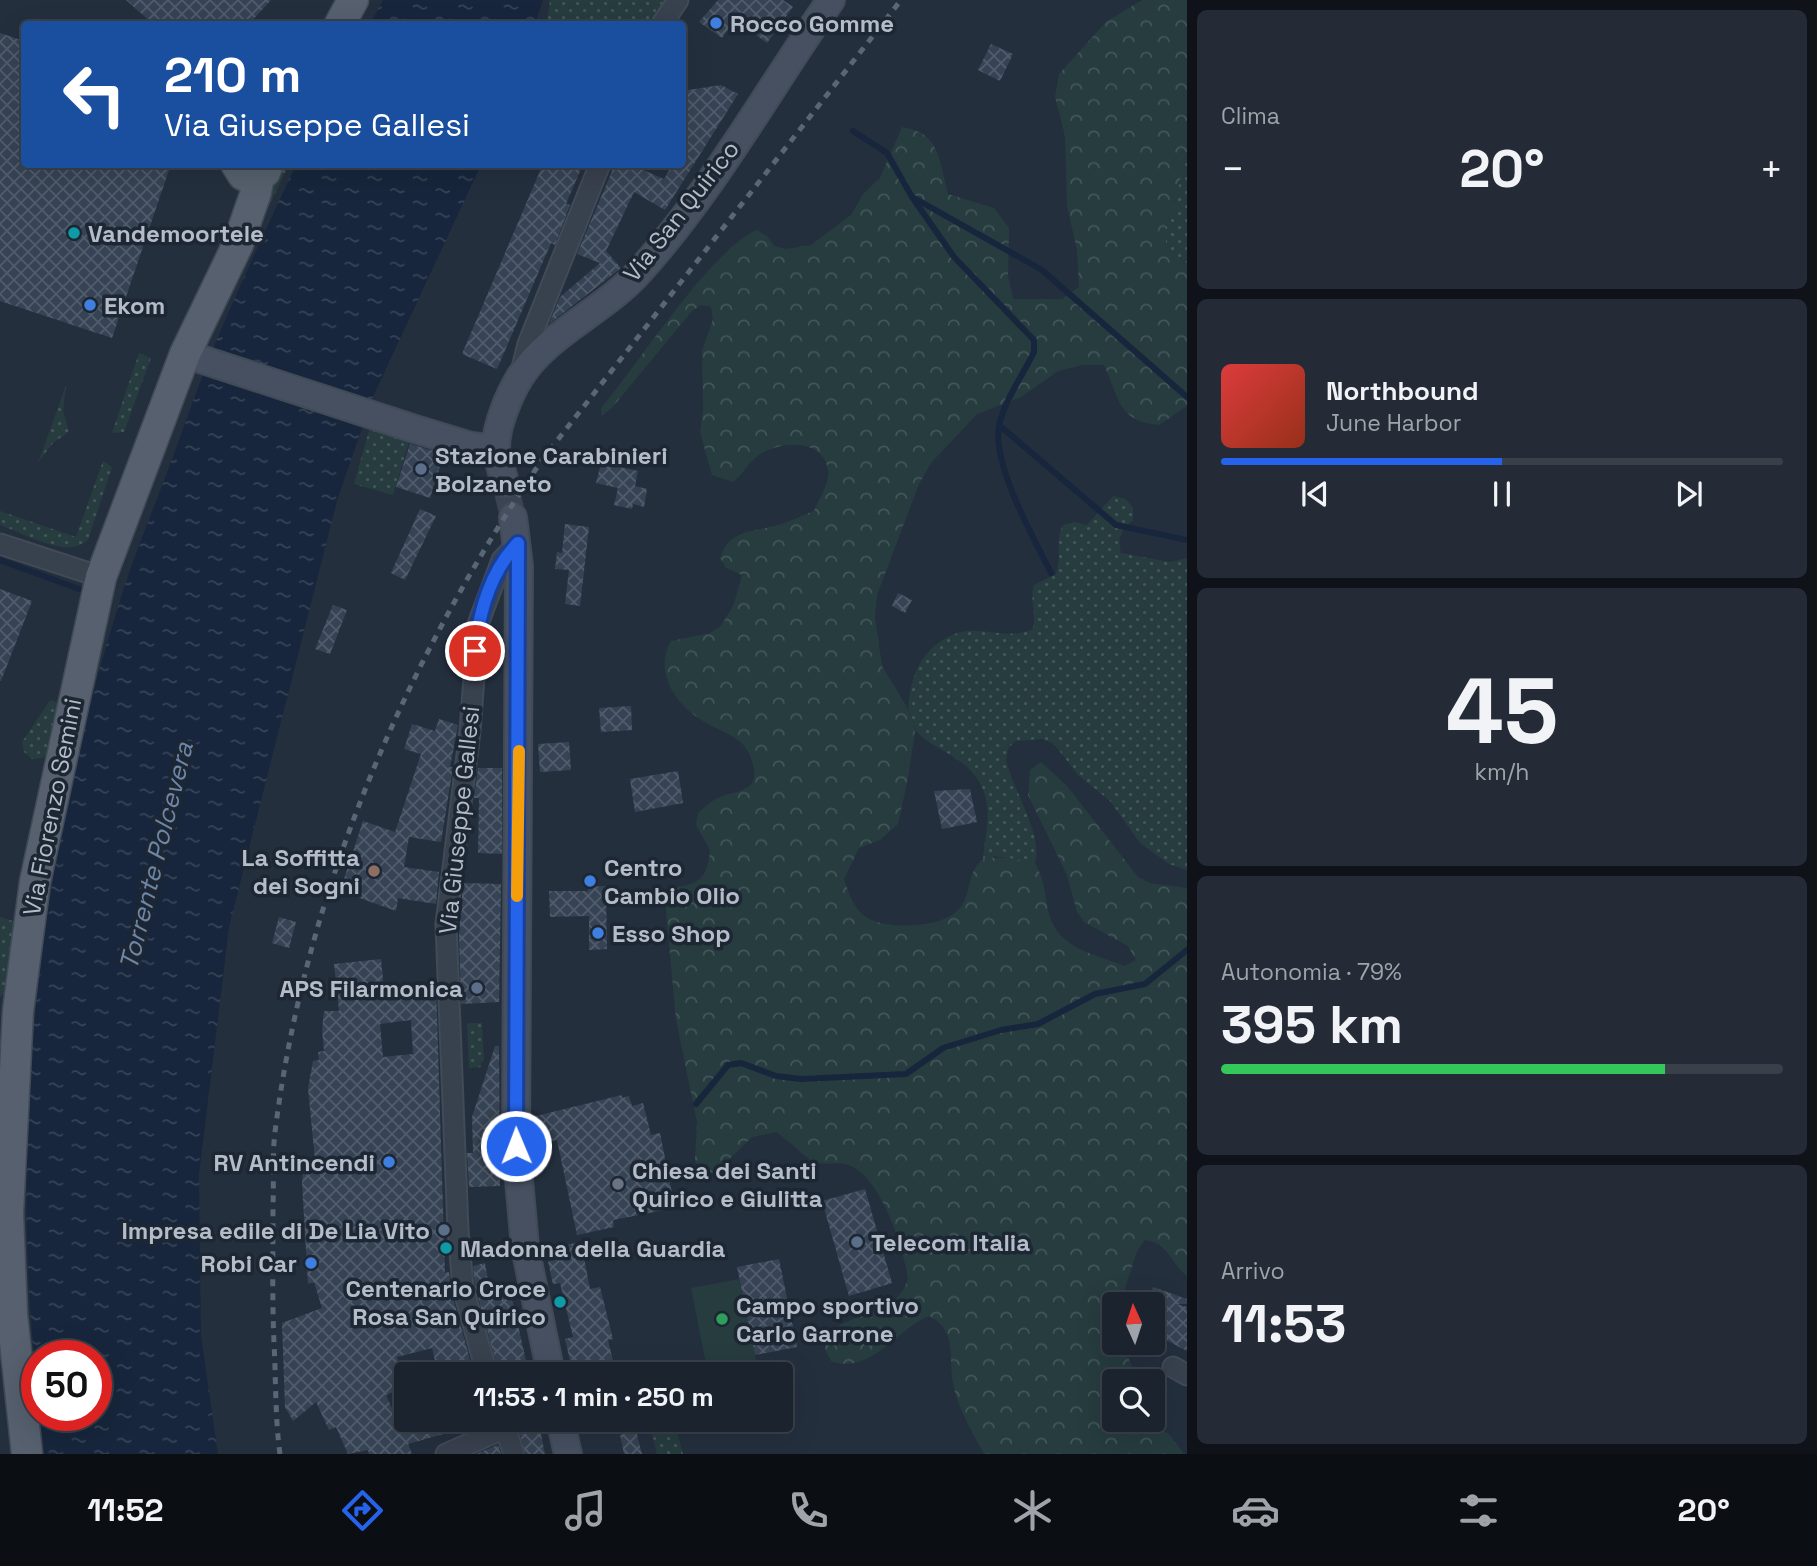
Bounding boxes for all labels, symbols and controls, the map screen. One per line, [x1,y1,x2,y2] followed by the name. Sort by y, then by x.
[730,8,894,39] place label: Rocco Gomme
[708,15,724,31] marker: Rocco Gomme
[164,44,301,106] text: 210 m
[49,49,140,140] icon: left
[1221,101,1280,131] text: Clima
[164,105,470,145] text: Via Giuseppe Gallesi
[616,134,746,288] street label: Via San Quirico
[1459,136,1545,202] text: 20°
[1221,145,1245,193] text: −
[1759,145,1783,193] text: +
[88,218,264,249] place label: Vandemoortele
[66,225,82,241] marker: Vandemoortele
[104,290,165,321] place label: Ekom
[82,297,98,313] marker: Ekom
[1326,374,1479,408] text: Northbound
[1326,408,1461,438] text: June Harbor
[435,440,668,499] place label: Stazione Carabinieri Bolzaneto
[413,461,429,477] marker: Stazione Carabinieri Bolzaneto
[1296,475,1334,513] icon: previous
[1483,475,1521,513] icon: pause
[1670,475,1708,513] icon: next
[445,621,505,681] pin
[456,632,494,670] icon: arrive
[1446,653,1558,770] text: 45
[16,696,88,918] street label: Via Fiorenzo Semini
[432,704,486,936] street label: Via Giuseppe Gallesi
[111,738,201,973] water label: Torrente Polcevera
[1475,757,1529,787] text: km/h
[242,842,360,901] place label: La Soffitta dei Sogni
[604,852,740,911] place label: Centro Cambio Olio
[366,863,382,879] marker: La Soffitta dei Sogni
[582,873,598,889] marker: Centro Cambio Olio
[612,918,731,949] place label: Esso Shop
[590,925,606,941] marker: Esso Shop
[1221,957,1402,987] text: Autonomia · 79%
[279,973,463,1004] place label: APS Filarmonica
[469,980,485,996] marker: APS Filarmonica
[1221,992,1403,1058] text: 395 km
[479,1109,553,1183] position arrow
[214,1147,375,1178] place label: RV Antincendi
[381,1154,397,1170] marker: RV Antincendi
[632,1155,823,1214] place label: Chiesa dei Santi Quirico e Giulitta
[610,1176,626,1192] marker: Chiesa dei Santi Quirico e Giulitta
[121,1215,430,1246] place label: Impresa edile di De Lia Vito
[436,1222,452,1238] marker: Impresa edile di De Lia Vito
[871,1227,1030,1258] place label: Telecom Italia
[460,1233,726,1264] place label: Madonna della Guardia
[849,1234,865,1250] marker: Telecom Italia
[438,1240,454,1256] marker: Madonna della Guardia
[201,1248,297,1279] place label: Robi Car
[303,1255,319,1271] marker: Robi Car
[1221,1256,1285,1286] text: Arrivo
[345,1273,546,1332] place label: Centenario Croce Rosa San Quirico
[736,1290,919,1349] place label: Campo sportivo Carlo Garrone
[1221,1291,1346,1357] text: 11:53
[1102,1292,1166,1354] north arrow
[1102,1292,1165,1432] map controls
[552,1294,568,1310] marker: Centenario Croce Rosa San Quirico
[714,1311,730,1327] marker: Campo sportivo Carlo Garrone
[21,1340,112,1431] speed limit sign: 50
[1102,1369,1165,1432] button: search
[473,1380,714,1414] text: 11:53 · 1 min · 250 m
[338,1486,387,1535] icon: directions
[561,1486,610,1535] icon: music
[784,1486,833,1535] icon: phone
[1008,1486,1057,1535] icon: climate
[1231,1486,1280,1535] icon: car
[1454,1486,1503,1535] icon: filters
[87,1490,164,1530] text: 11:52
[1677,1490,1730,1530] text: 20°

